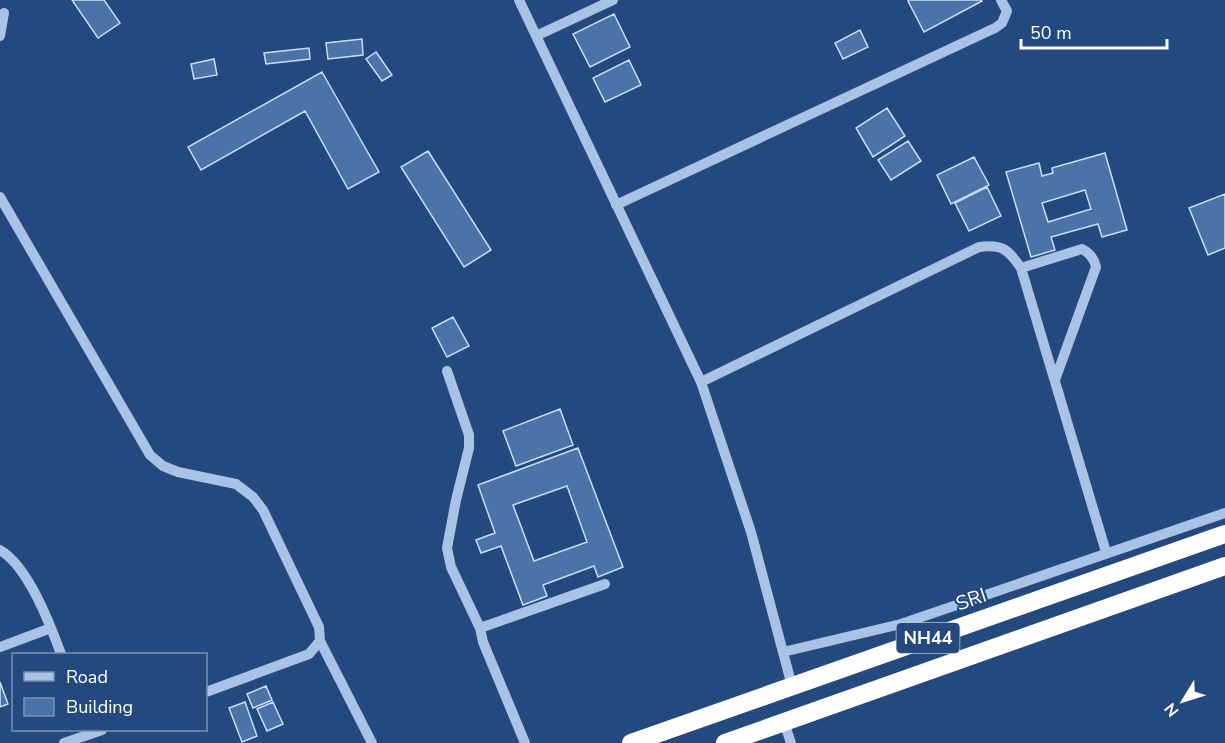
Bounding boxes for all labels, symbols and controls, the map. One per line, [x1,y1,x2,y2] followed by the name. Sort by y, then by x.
[1021,12,1166,50] scale bar
[1030,21,1072,45] text: 50 m
[952,582,990,617] street label: SRI
[896,623,960,653] road number: NH44
[12,653,207,731] legend
[66,665,108,689] text: Road
[1153,671,1213,731] north arrow
[66,695,133,719] text: Building
[1160,698,1184,721] text: N

